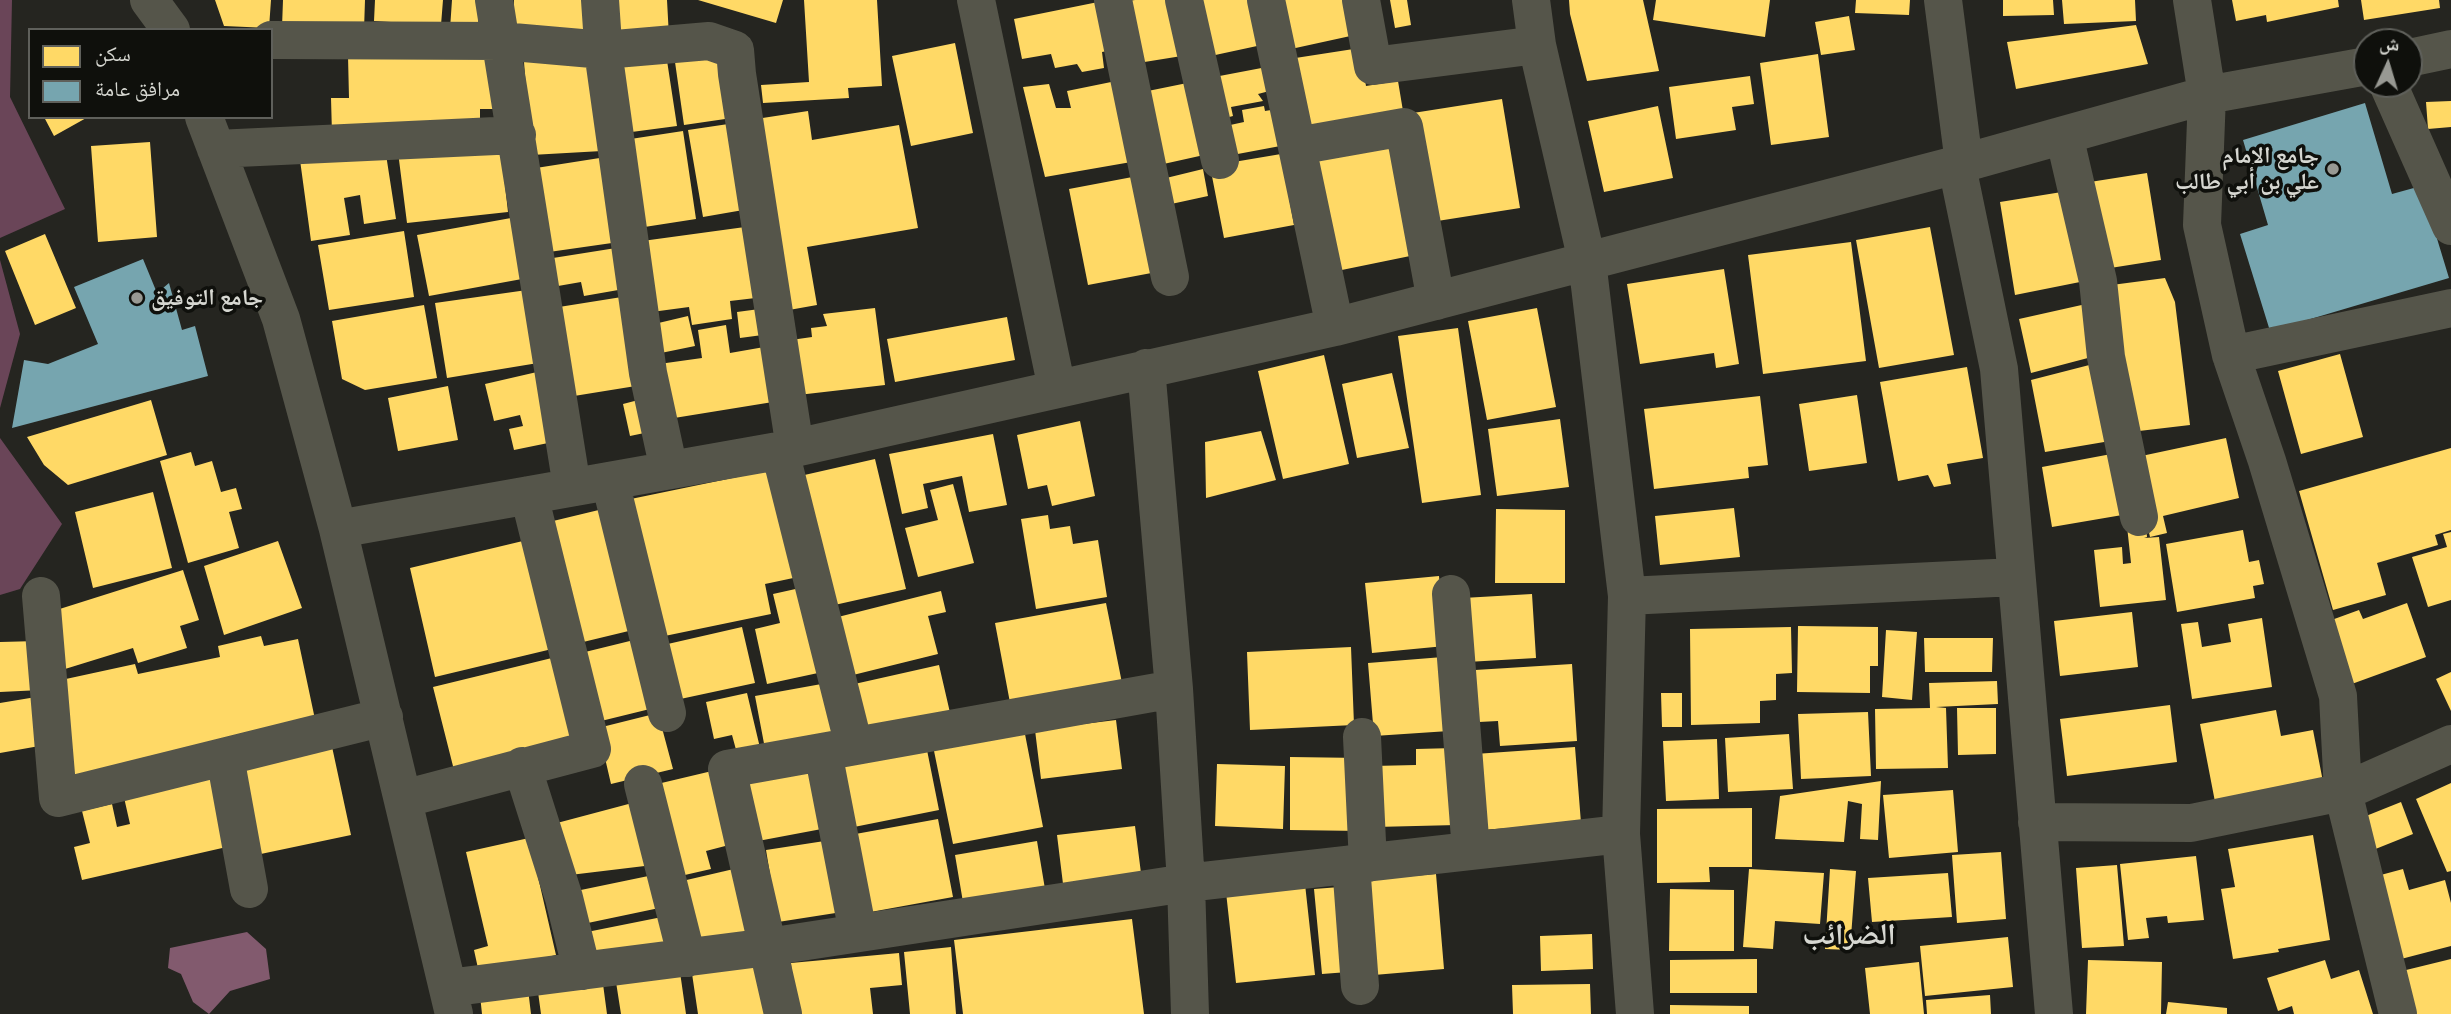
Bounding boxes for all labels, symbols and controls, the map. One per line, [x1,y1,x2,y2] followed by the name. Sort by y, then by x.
[28,28,273,119] legend
[2353,28,2423,98] north arrow
[2378,31,2400,56] text: ش
[95,41,131,66] text: سكن
[95,76,180,101] text: مرافق عامة
[2175,142,2319,196] place label: جامع الإمام علي بن أبي طالب
[2325,161,2341,177] marker: جامع الإمام علي بن أبي طالب
[151,284,263,312] place label: جامع التوفيق
[129,290,145,306] marker: جامع التوفيق
[1802,917,1896,953] district label: الضرائب

